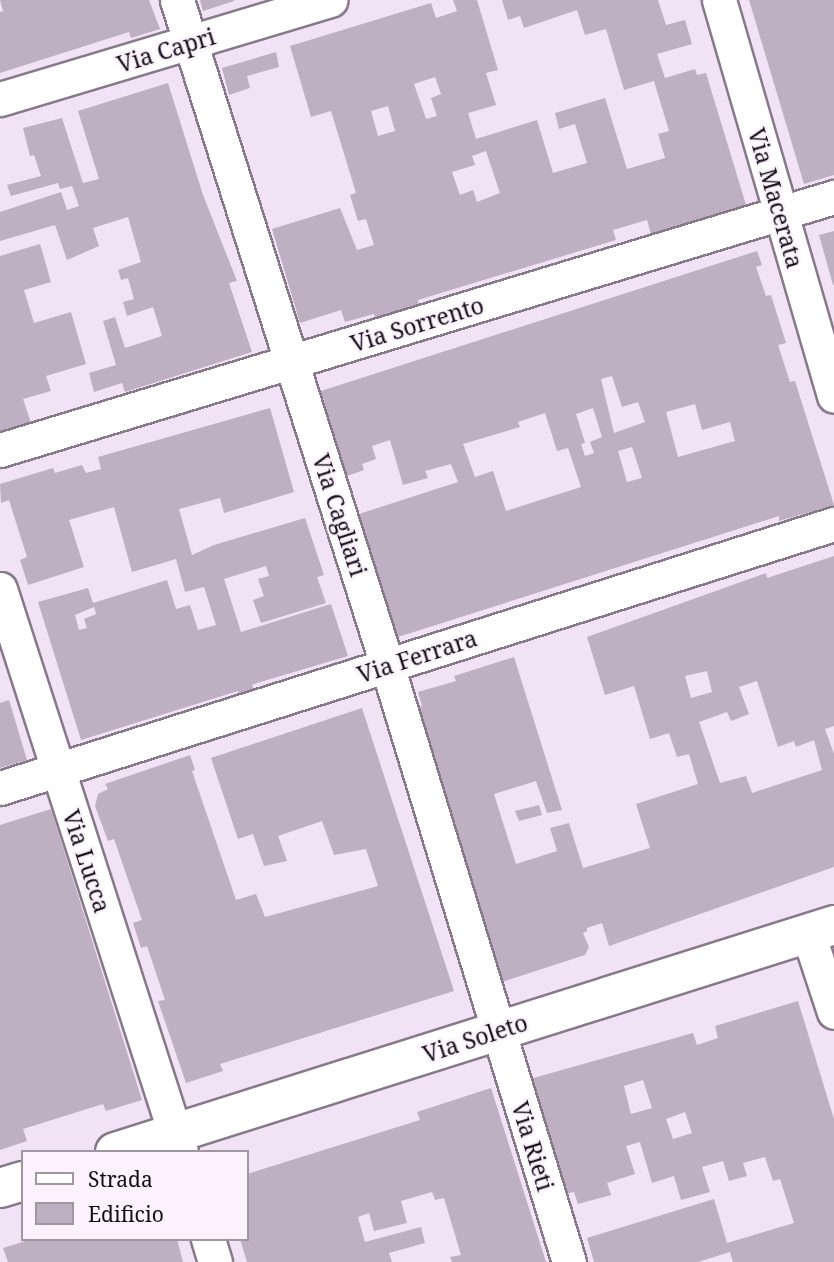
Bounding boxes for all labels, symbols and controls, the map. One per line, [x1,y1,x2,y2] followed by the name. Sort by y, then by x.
[114,22,218,78] street label: Via Capri
[743,125,809,271] street label: Via Macerata
[347,291,487,357] street label: Via Sorrento
[307,450,373,580] street label: Via Cagliari
[354,624,480,688] street label: Via Ferrara
[57,806,117,916] street label: Via Lucca
[419,1008,531,1068] street label: Via Soleto
[506,1098,560,1194] street label: Via Rieti
[21,1150,248,1241] legend
[88,1165,153,1193] text: Strada
[88,1200,164,1228] text: Edificio

